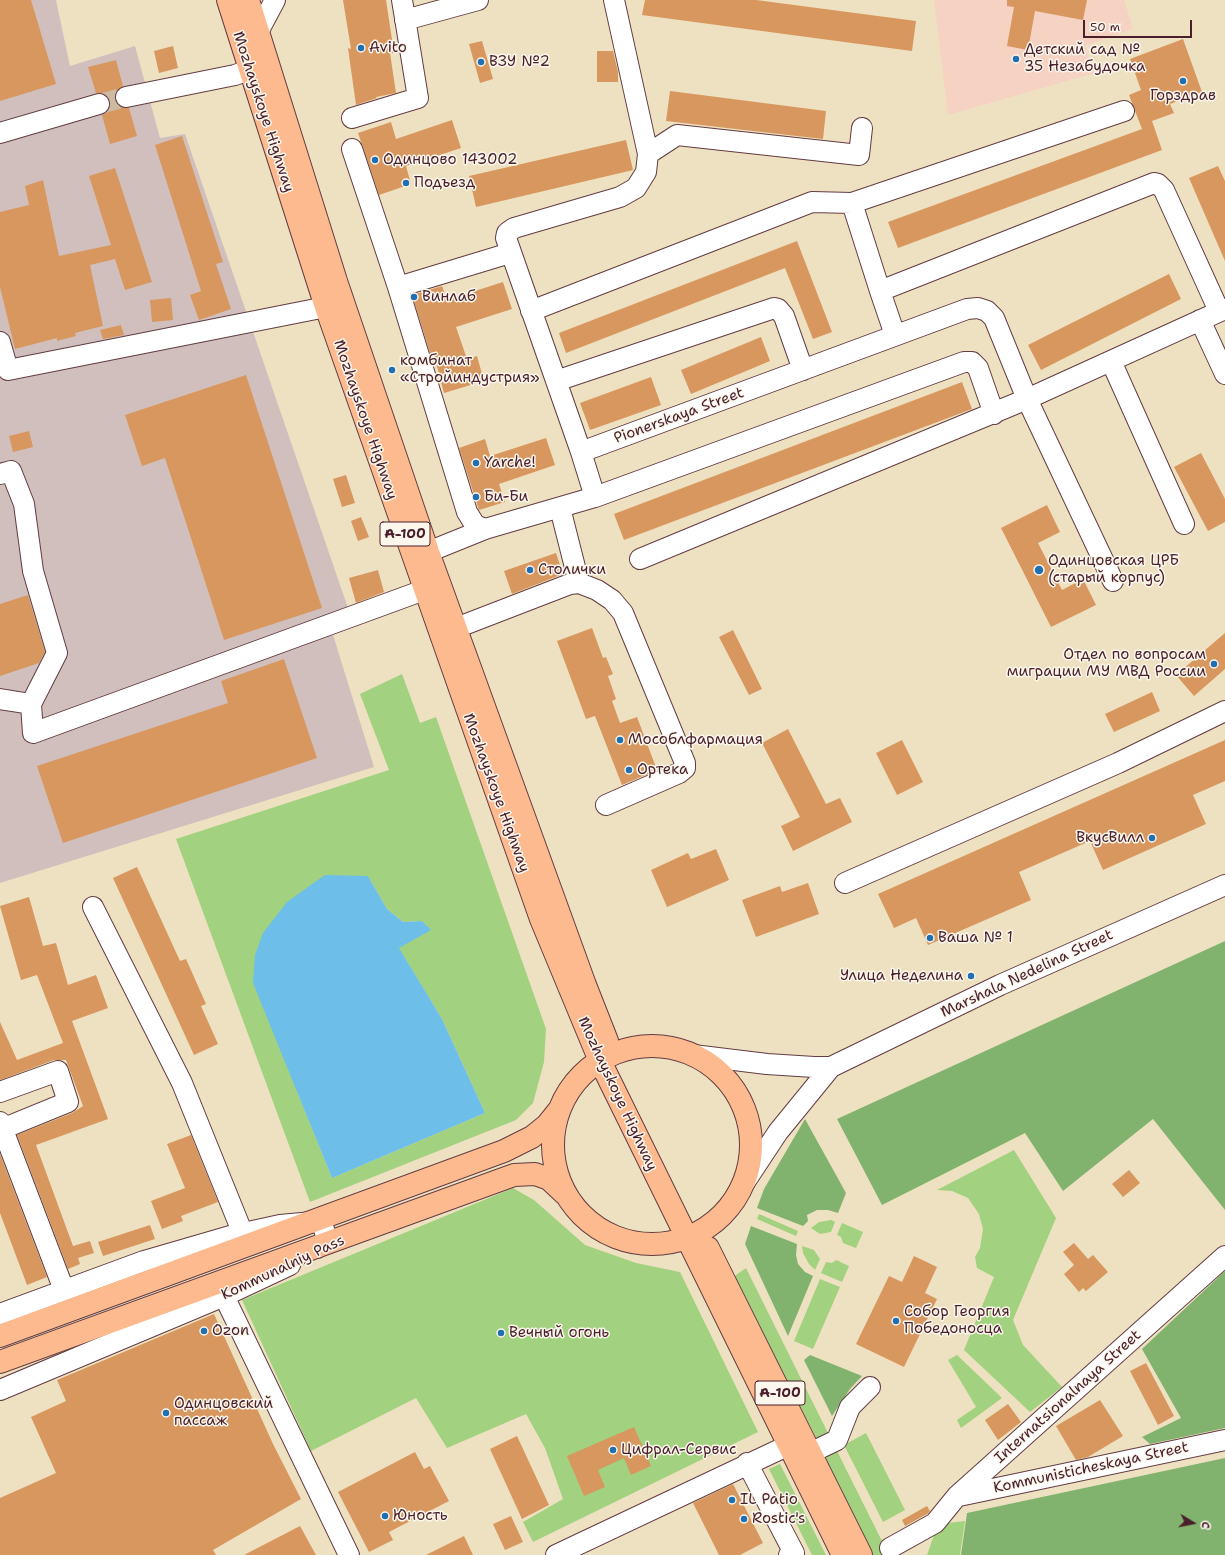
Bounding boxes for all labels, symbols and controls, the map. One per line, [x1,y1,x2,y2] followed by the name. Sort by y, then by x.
[1085,12,1194,38] scale bar
[1090,19,1120,35] text: 50 m
[228,29,298,195] street label: Mozhayskoye Highway
[369,39,407,57] place label: Avito
[1024,41,1145,76] place label: Детский сад № 35 Незабудочка
[356,43,366,53] marker: Avito
[489,53,550,71] place label: ВЗУ №2
[1011,54,1021,64] marker: Детский сад № 35 Незабудочка
[476,57,486,67] marker: ВЗУ №2
[1178,76,1188,86] marker: Горздрав
[1150,87,1216,105] place label: Горздрав
[383,151,517,169] place label: Одинцово 143002
[370,155,380,165] marker: Одинцово 143002
[414,174,475,192] place label: Подъезд
[401,178,411,188] marker: Подъезд
[422,288,476,306] place label: Винлаб
[409,292,419,302] marker: Винлаб
[329,338,401,502] street label: Mozhayskoye Highway
[400,352,540,387] place label: комбинат «Стройиндустрия»
[387,365,397,375] marker: комбинат «Стройиндустрия»
[612,384,746,448] street label: Pionerskaya Street
[484,454,536,472] place label: Yarche!
[471,458,481,468] marker: Yarche!
[484,488,528,506] place label: Би-Би
[471,492,481,502] marker: Би-Би
[380,522,430,546] road number: А-100
[1048,552,1179,587] place label: Одинцовская ЦРБ (старый корпус)
[538,561,606,579] place label: Столички
[1033,564,1045,576] marker: Одинцовская ЦРБ (старый корпус)
[525,565,535,575] marker: Столички
[1007,646,1206,681] place label: Отдел по вопросам миграции МУ МВД России
[1209,659,1219,669] marker: Отдел по вопросам миграции МУ МВД России
[459,711,533,875] street label: Mozhayskoye Highway
[628,731,763,749] place label: Мособлфармация
[615,735,625,745] marker: Мособлфармация
[637,761,688,779] place label: Ортека
[624,765,634,775] marker: Ортека
[1076,829,1144,847] place label: ВкусВилл
[1147,833,1157,843] marker: ВкусВилл
[938,926,1116,1022] street label: Marshala Nedelina Street
[938,929,1013,947] place label: Ваша № 1
[925,933,935,943] marker: Ваша № 1
[840,967,963,985] place label: Улица Неделина
[966,971,976,981] marker: Улица Неделина
[573,1014,661,1174] street label: Mozhayskoye Highway
[218,1232,348,1304] street label: Kommunalniy Pass
[904,1303,1010,1338] place label: Собор Георгия Победоносца
[891,1316,901,1326] marker: Собор Георгия Победоносца
[212,1322,249,1340] place label: Ozon
[509,1324,609,1342] place label: Вечный огонь
[199,1326,209,1336] marker: Ozon
[991,1326,1145,1468] street label: Internatsionalnaya Street
[496,1328,506,1338] marker: Вечный огонь
[755,1381,805,1405] road number: А-100
[174,1395,273,1430] place label: Одинцовский пассаж
[161,1408,171,1418] marker: Одинцовский пассаж
[992,1439,1190,1497] street label: Kommunisticheskaya Street
[621,1441,736,1459] place label: Цифрал-Сервис
[608,1445,618,1455] marker: Цифрал-Сервис
[740,1491,798,1509] place label: IL Patio
[727,1495,737,1505] marker: IL Patio
[1173,1503,1213,1543] north arrow
[393,1507,448,1525] place label: Юность
[752,1510,805,1528] place label: Rostic's
[380,1511,390,1521] marker: Юность
[739,1514,749,1524] marker: Rostic's
[1197,1521,1213,1530] text: С

